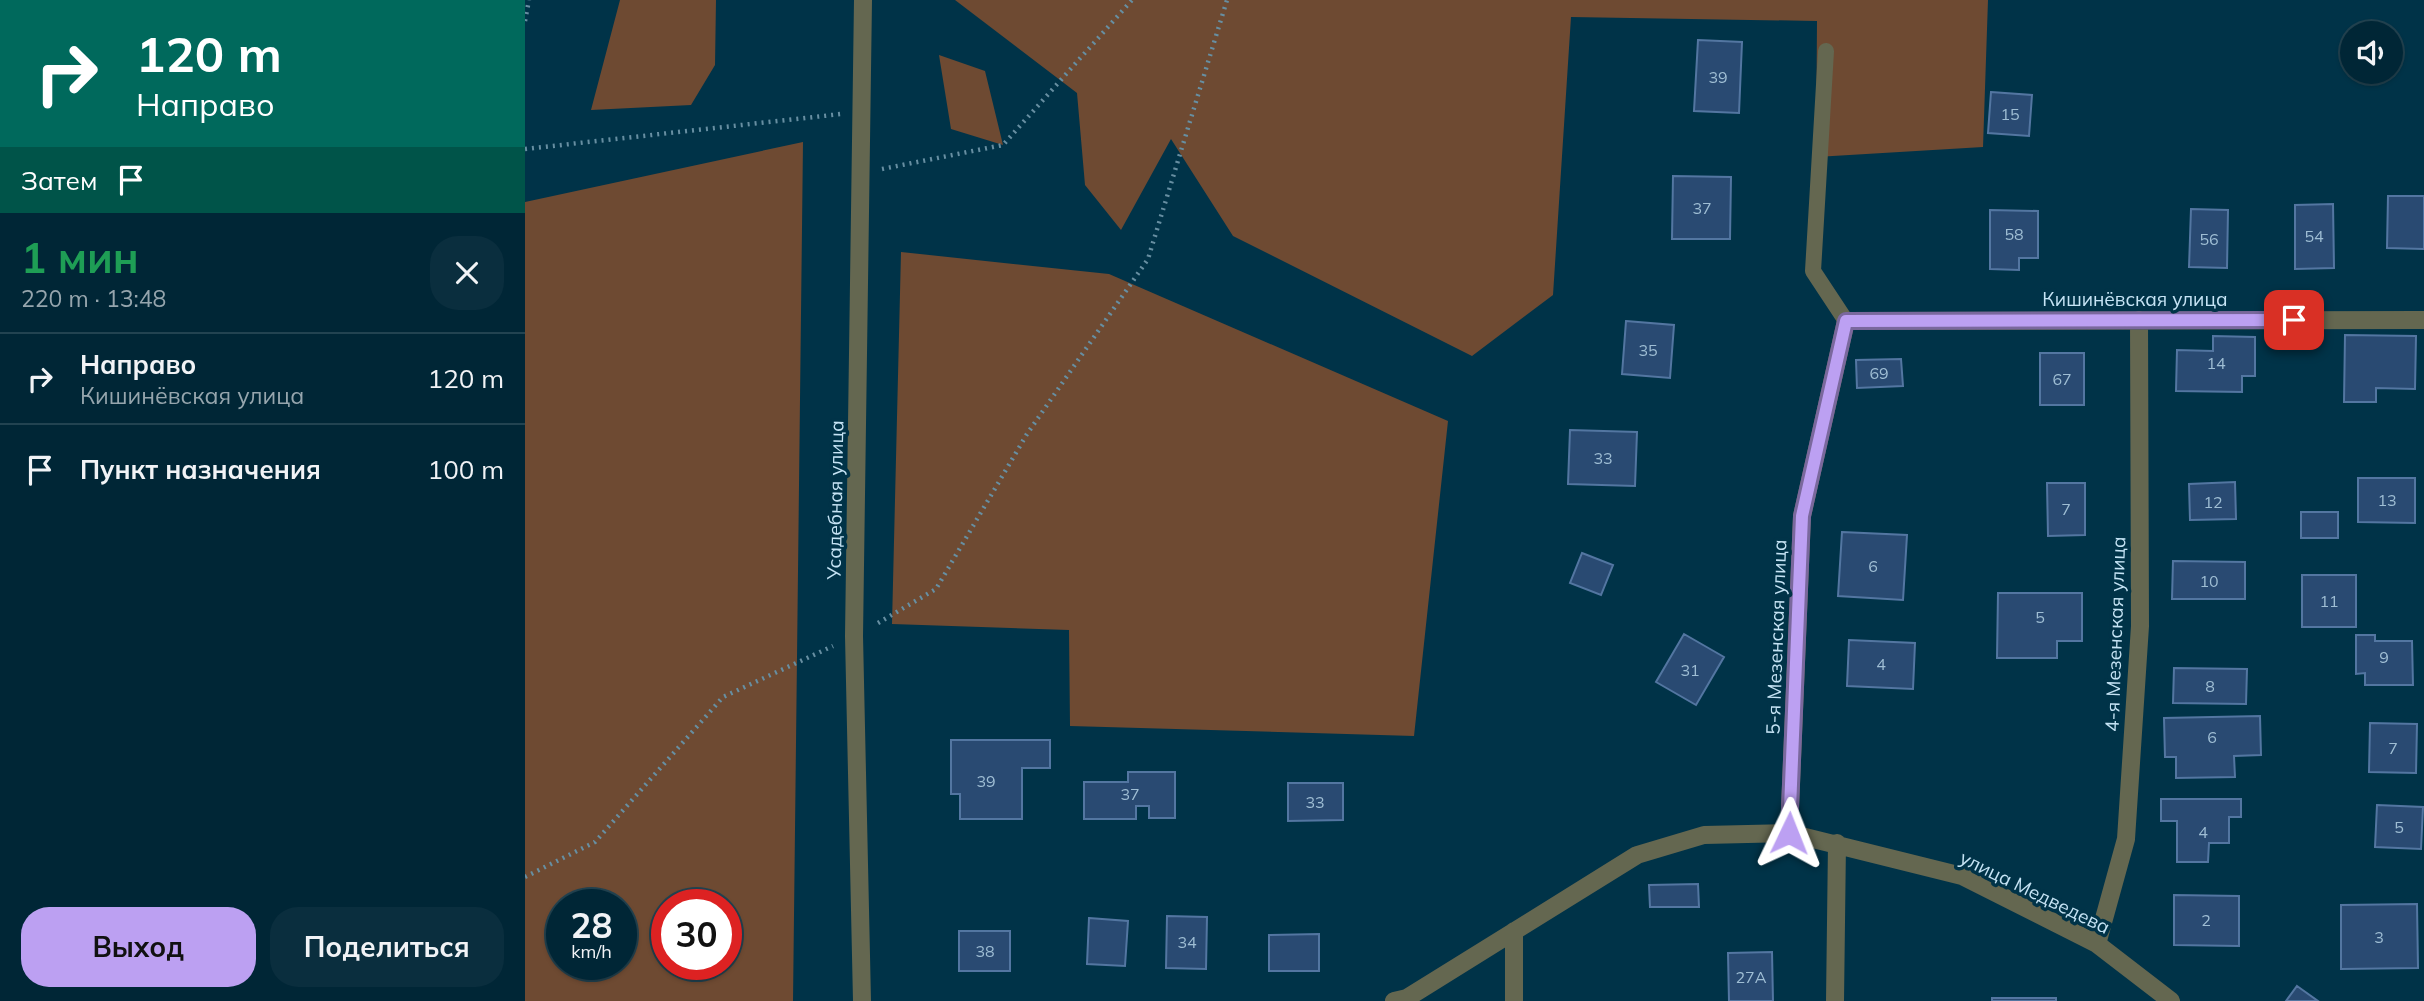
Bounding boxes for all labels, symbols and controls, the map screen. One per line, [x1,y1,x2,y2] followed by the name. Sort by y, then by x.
[2340,21,2403,84] map controls
[2340,21,2403,84] button: sound
[136,23,282,84] text: 120 m
[21,28,112,119] icon: right
[1708,67,1728,87] house number: 39
[136,84,275,124] text: Направо
[2000,104,2020,124] house number: 15
[112,161,150,199] icon: arrive
[21,164,98,197] text: Затем
[1692,198,1712,218] house number: 37
[2004,224,2024,244] house number: 58
[2304,226,2324,246] house number: 54
[2199,229,2219,249] house number: 56
[21,231,139,284] text: 1 мин
[430,236,504,310] button: close
[21,284,166,313] text: 220 m · 13:48
[2042,287,2228,311] street label: Кишинёвская улица
[2264,290,2324,350] pin
[2275,301,2313,339] icon: arrive
[1638,340,1658,360] house number: 35
[80,348,196,381] text: Направо
[2206,353,2226,373] house number: 14
[21,360,59,398] icon: right
[428,362,504,395] text: 120 m
[1869,363,1889,383] house number: 69
[2052,369,2072,389] house number: 67
[80,381,304,410] text: Кишинёвская улица
[822,420,848,581] street label: Усадебная улица
[1593,448,1613,468] house number: 33
[21,451,59,489] icon: arrive
[80,453,321,486] text: Пункт назначения
[428,453,504,486] text: 100 m
[2377,490,2397,510] house number: 13
[2203,492,2223,512] house number: 12
[2061,499,2071,519] house number: 7
[2100,536,2130,732] street label: 4-я Мезенская улица
[1761,539,1791,735] street label: 5-я Мезенская улица
[1868,556,1878,576] house number: 6
[2199,571,2219,591] house number: 10
[2319,591,2339,611] house number: 11
[2035,607,2045,627] house number: 5
[2379,647,2389,667] house number: 9
[1876,654,1886,674] house number: 4
[1680,660,1700,680] house number: 31
[2205,676,2215,696] house number: 8
[2207,727,2217,747] house number: 6
[2388,738,2398,758] house number: 7
[976,771,996,791] house number: 39
[1120,784,1140,804] house number: 37
[1305,792,1325,812] house number: 33
[1752,796,1826,870] position arrow
[2394,817,2404,837] house number: 5
[2198,822,2208,842] house number: 4
[1956,845,2114,939] street label: улица Медведева
[651,889,742,980] speed limit sign: 30
[570,903,613,947] text: 28
[21,907,256,987] button: Выход
[270,907,504,987] button: Поделиться
[2201,910,2211,930] house number: 2
[2374,927,2384,947] house number: 3
[1177,932,1197,952] house number: 34
[571,940,612,963] text: km/h
[975,941,995,961] house number: 38
[1736,967,1767,987] house number: 27А

